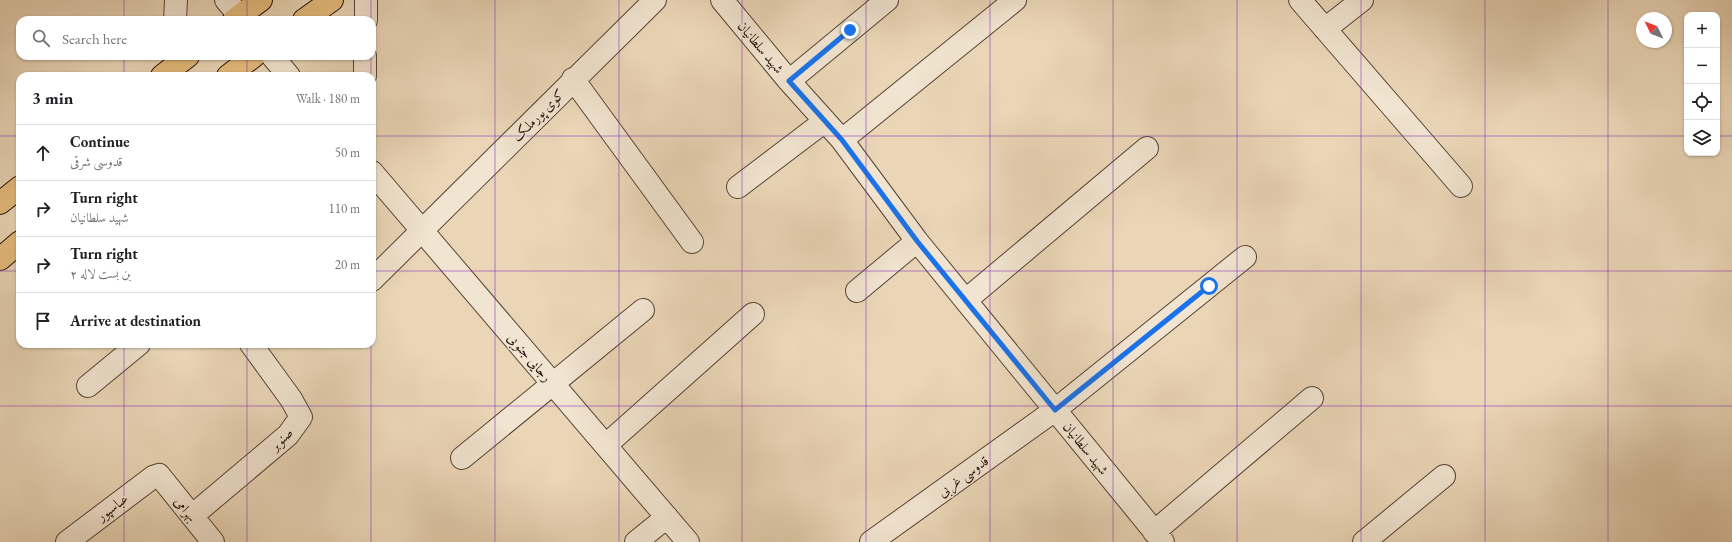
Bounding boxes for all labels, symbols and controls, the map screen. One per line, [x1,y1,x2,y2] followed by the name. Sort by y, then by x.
[1636,12,1672,48] north arrow
[1684,12,1720,156] map controls
[1684,12,1720,48] button: +
[16,16,376,60] search box
[733,17,788,78] street label: شهید سلطانیان
[841,21,859,39] route end
[30,27,52,49] icon: search
[62,29,127,48] text: Search here
[1684,48,1720,84] button: −
[1684,84,1720,120] button: locate
[508,85,570,147] street label: کوی پورملک
[32,87,73,109] text: 3 min
[296,90,360,107] text: Walk · 180 m
[1684,120,1720,156] button: layers
[70,132,130,151] text: Continue
[32,142,54,164] icon: ahead
[335,144,360,161] text: 50 m
[70,153,123,170] text: قدوسی شرقی
[70,188,138,207] text: Turn right
[32,198,54,220] icon: right
[329,200,360,217] text: 110 m
[70,209,129,226] text: شهید سلطانیان
[70,244,138,263] text: Turn right
[32,254,54,276] icon: right
[335,256,360,273] text: 20 m
[70,265,131,282] text: بن بست لاله ۲
[1200,277,1218,295] route start
[32,310,54,332] icon: arrive
[70,311,201,330] text: Arrive at destination
[503,329,556,386] street label: رجایی جنوبی
[1058,418,1113,479] street label: شهید سلطانیان
[264,423,297,456] street label: صنوبر
[934,451,993,501] street label: قدوسی غربی
[91,489,132,527] street label: عباسپور
[170,493,202,526] street label: بهرامی

